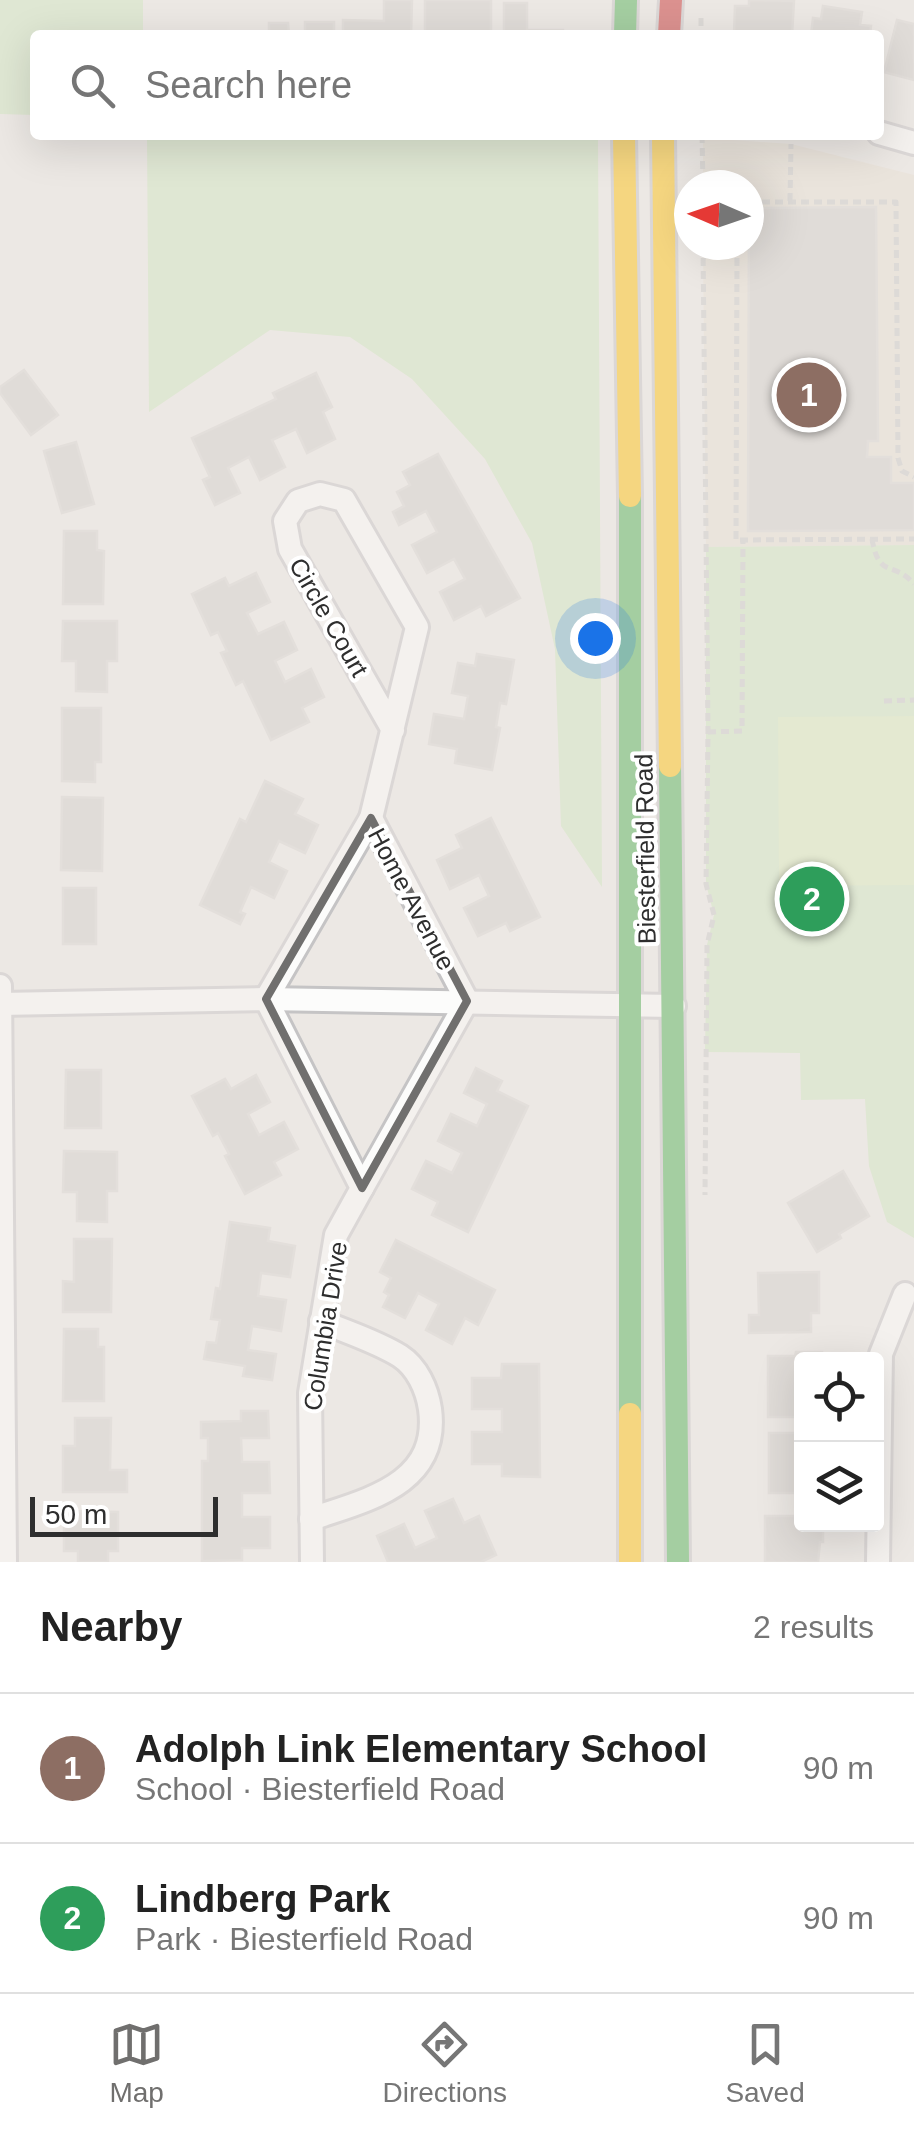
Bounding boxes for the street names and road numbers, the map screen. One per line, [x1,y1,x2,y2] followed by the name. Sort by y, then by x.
[284,553,374,681] street label: Circle Court
[629,754,661,944] street label: Biesterfield Road
[363,823,461,975] street label: Home Avenue
[298,1239,352,1413] street label: Columbia Drive

